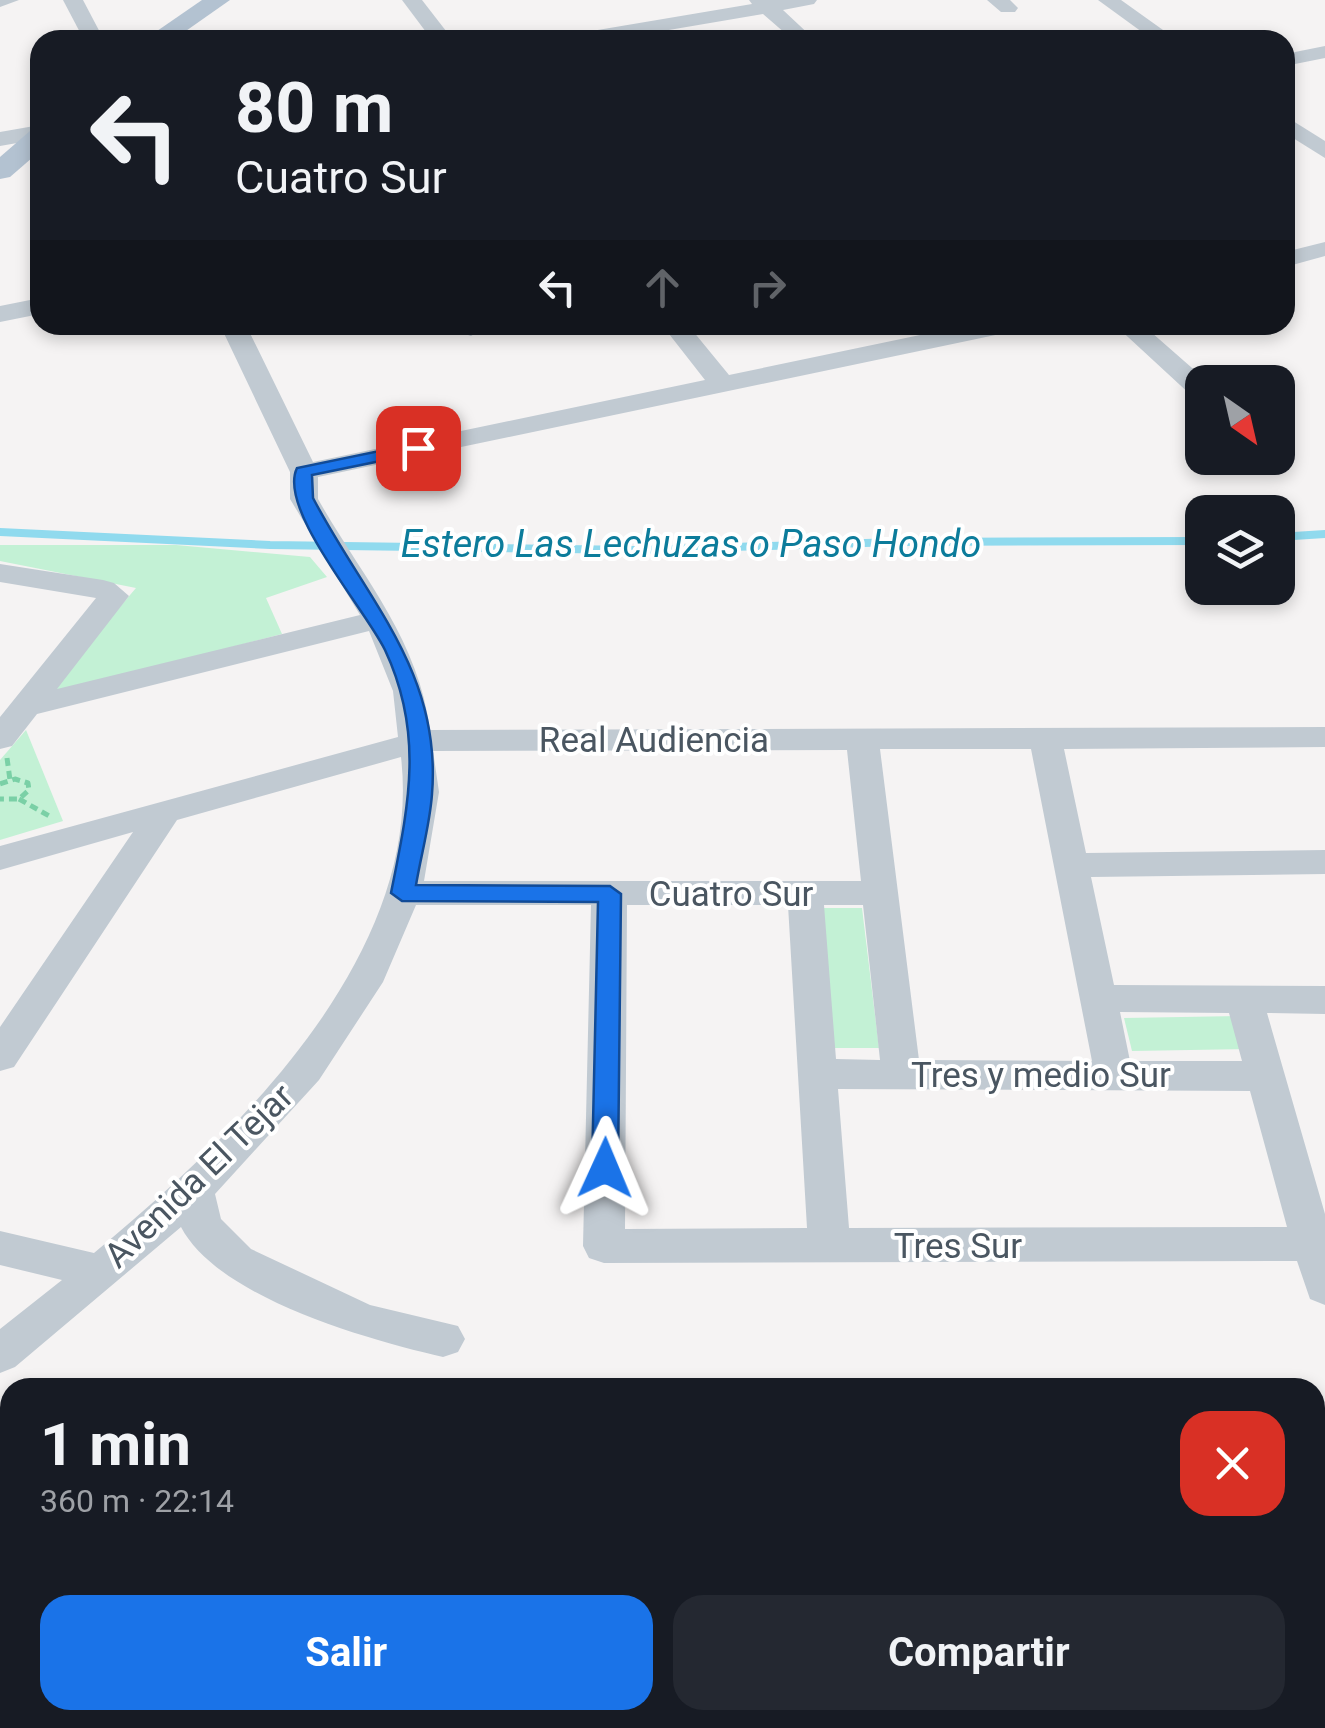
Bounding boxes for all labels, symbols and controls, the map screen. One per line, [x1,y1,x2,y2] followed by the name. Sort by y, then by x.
[235,67,393,149] text: 80 m
[70,70,200,200] icon: left
[235,151,447,204] text: Cuatro Sur
[530,260,585,315] icon: left
[635,260,690,315] icon: ahead
[740,260,795,315] icon: right
[1185,365,1295,475] north arrow
[1185,365,1295,605] map controls
[376,406,461,491] pin
[391,421,446,476] icon: arrive
[1185,495,1295,605] button: layers
[401,522,981,566] water label: Estero Las Lechuzas o Paso Hondo
[539,720,769,761] street label: Real Audiencia
[649,874,813,915] street label: Cuatro Sur
[911,1055,1171,1096] street label: Tres y medio Sur
[96,1076,302,1276] street label: Avenida El Tejar
[553,1116,657,1220] position arrow
[894,1226,1022,1267] street label: Tres Sur
[40,1409,191,1480] text: 1 min
[1180,1411,1285,1516] button: close
[40,1482,234,1520] text: 360 m · 22:14
[40,1595,653,1710] button: Salir
[673,1595,1285,1710] button: Compartir

